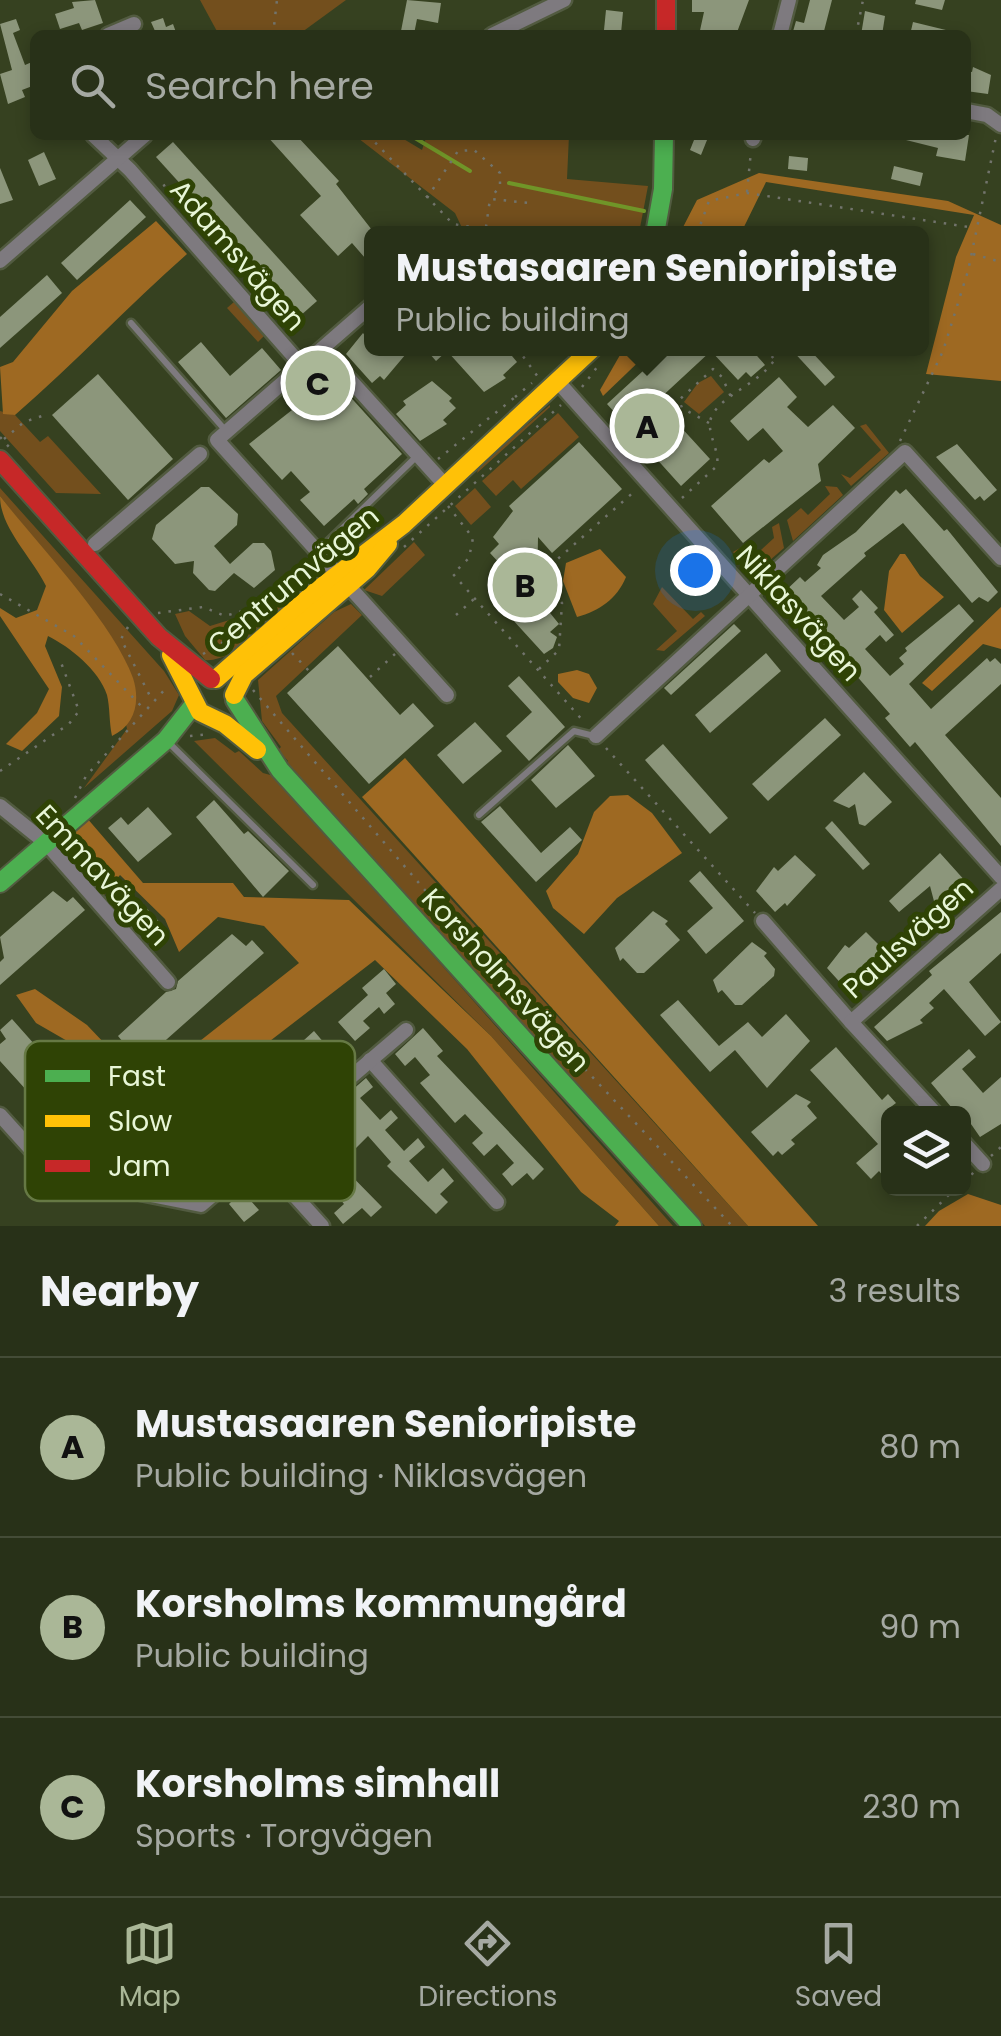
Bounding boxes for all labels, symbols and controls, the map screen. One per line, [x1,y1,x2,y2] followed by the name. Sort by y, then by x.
[30,30,971,140] search box
[65,58,120,113] icon: search
[145,59,374,112] text: Search here
[161,171,314,339] street label: Adamsvägen
[364,226,929,356] popup
[396,241,897,294] text: Mustasaaren Senioripiste
[396,297,630,342] text: Public building
[286,346,350,420] pin: C
[614,388,680,464] pin: A
[199,497,387,664] street label: Centrumvägen
[727,537,870,690] street label: Niklasvägen
[670,545,721,596] your location
[492,548,558,622] pin: B
[27,796,178,954] street label: Emmavägen
[835,869,982,1008] street label: Paulsvägen
[413,880,599,1081] street label: Korsholmsvägen
[25,1041,355,1201] legend
[108,1057,166,1096] text: Fast
[108,1102,172,1141] text: Slow
[881,1106,971,1196] map controls
[881,1106,971,1196] button: layers
[108,1147,171,1186] text: Jam
[40,1262,199,1321] text: Nearby
[828,1268,961,1313] text: 3 results
[135,1397,636,1450] text: Mustasaaren Senioripiste
[61,1424,84,1469] text: A
[879,1424,961,1469] text: 80 m
[135,1453,587,1498] text: Public building · Niklasvägen
[135,1577,627,1630] text: Korsholms kommungård
[62,1604,83,1649] text: B
[879,1604,961,1649] text: 90 m
[135,1633,369,1678] text: Public building
[135,1757,500,1810] text: Korsholms simhall
[60,1784,85,1829] text: C
[862,1784,961,1829] text: 230 m
[135,1813,433,1858] text: Sports · Torgvägen
[119,1916,181,2018] tab: Map
[418,1916,557,2018] tab: Directions
[795,1916,882,2018] tab: Saved

